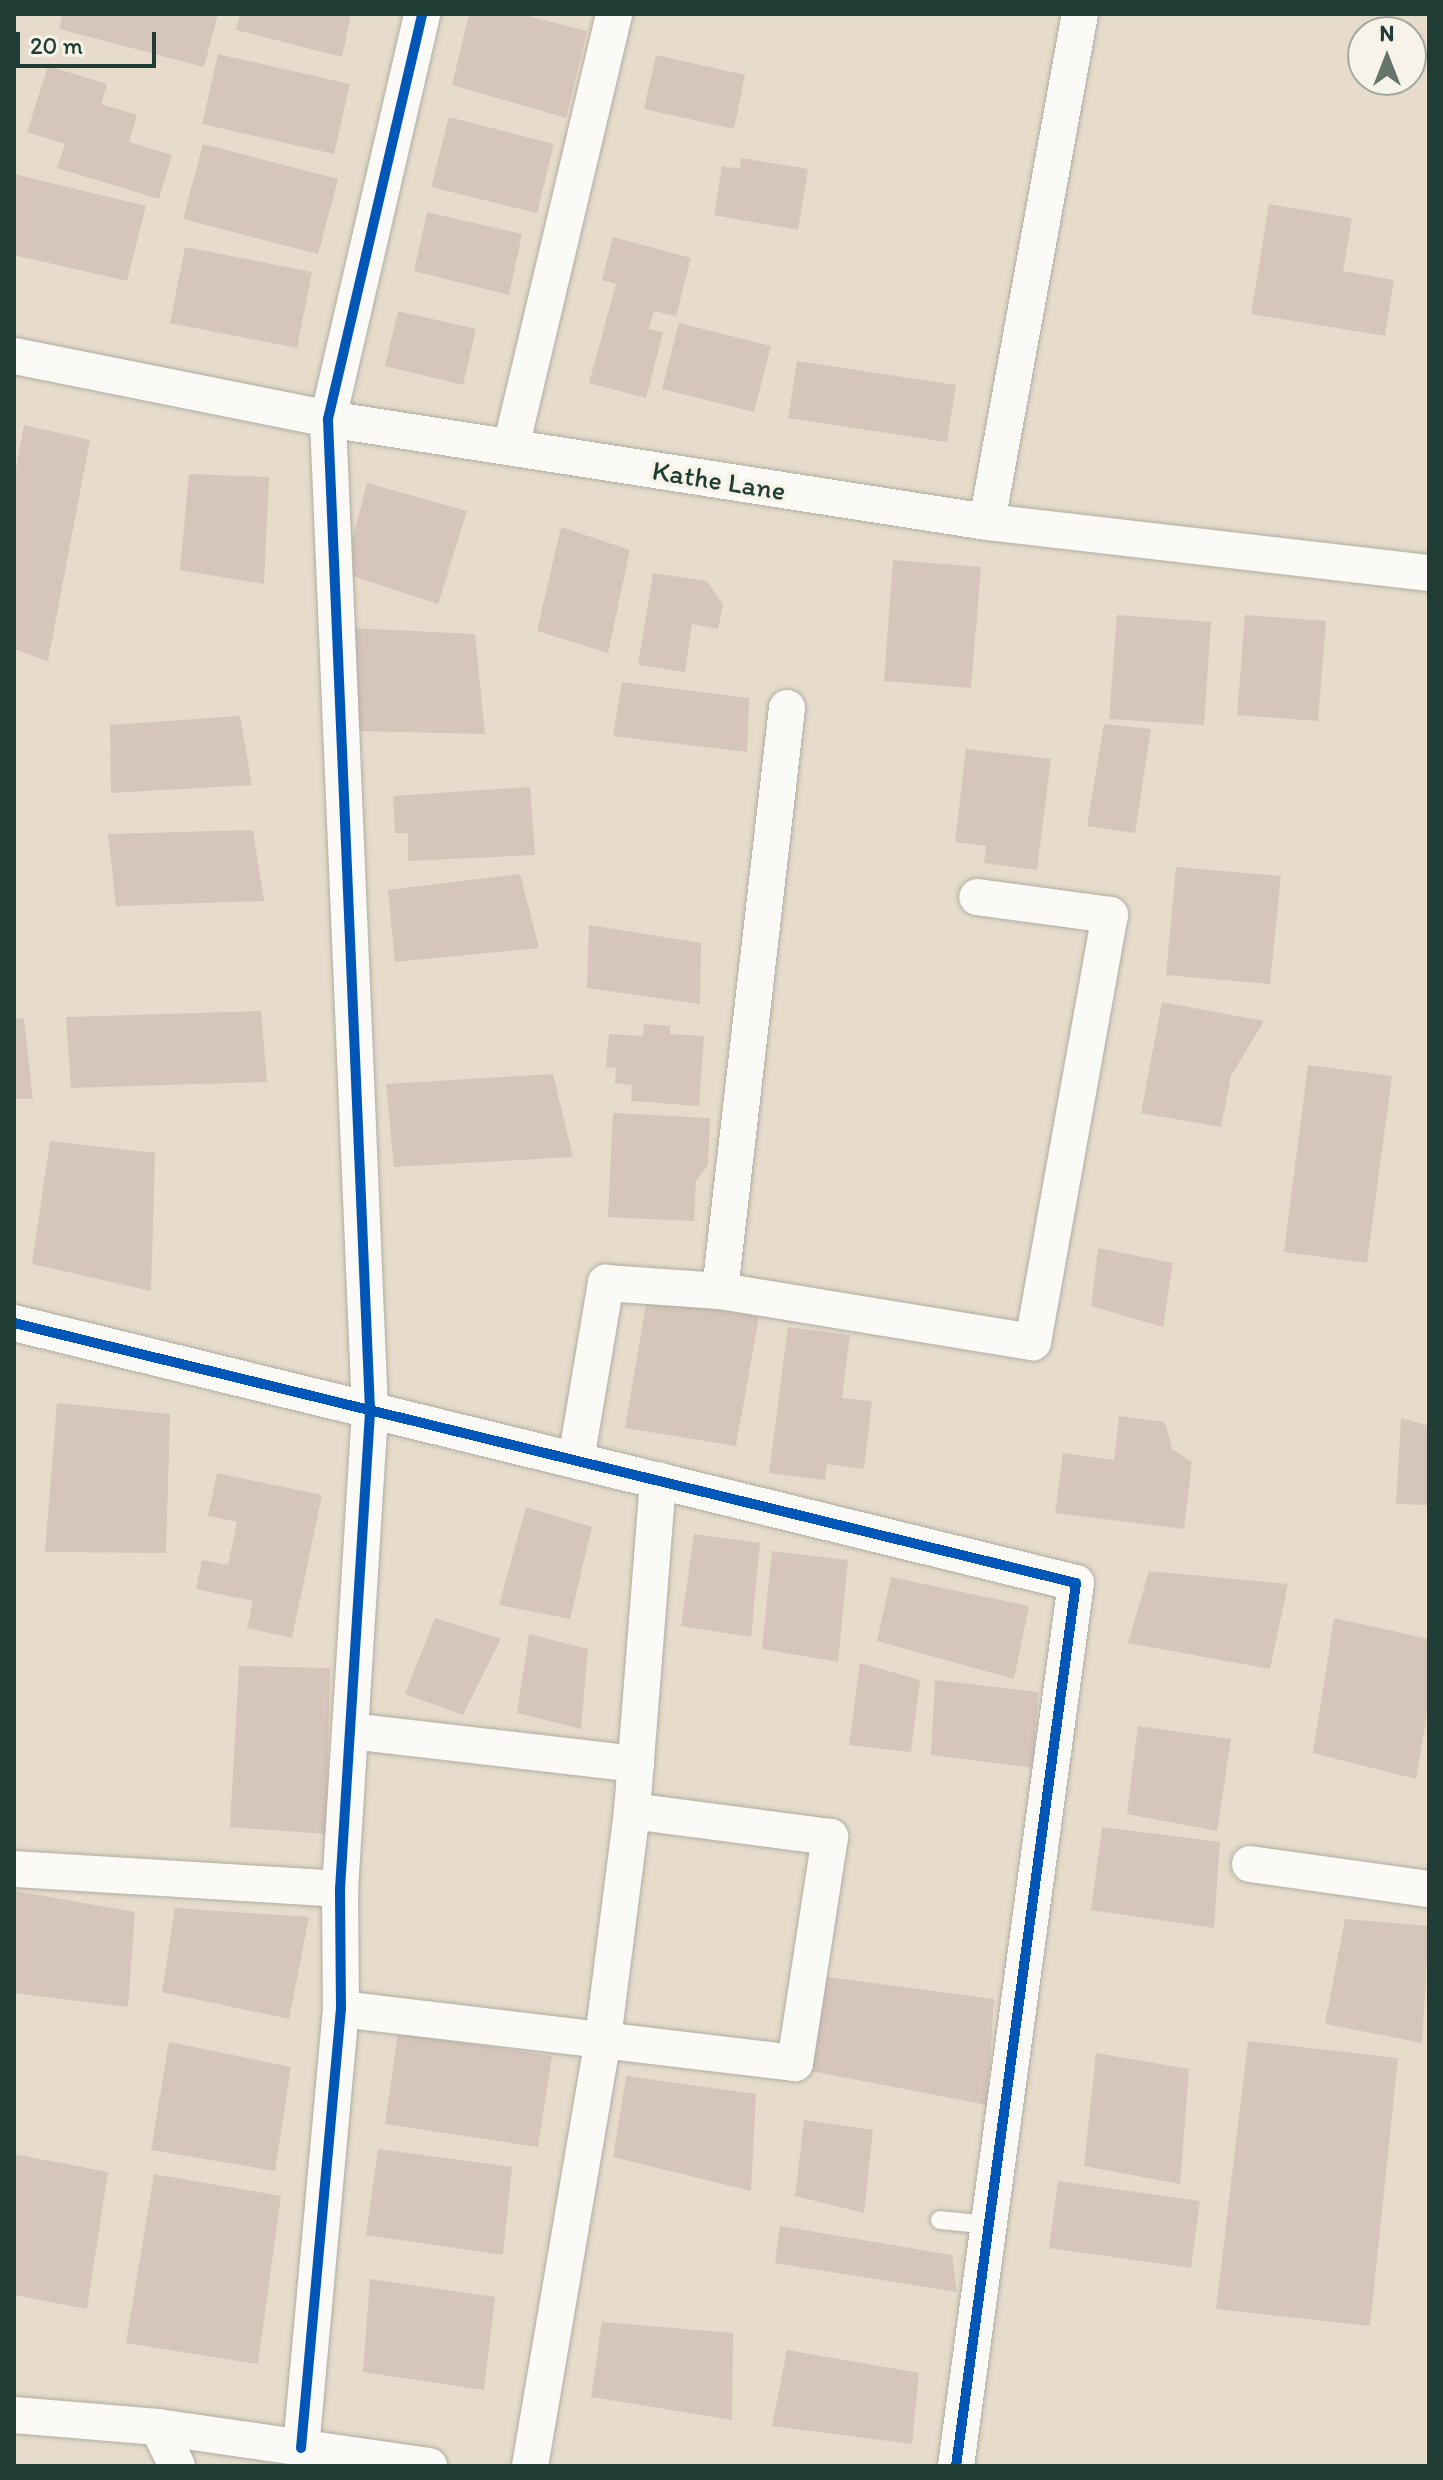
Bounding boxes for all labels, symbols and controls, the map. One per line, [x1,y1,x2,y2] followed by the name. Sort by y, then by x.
[20,16,160,66] scale bar
[1347,16,1427,96] north arrow
[1380,20,1394,47] text: N
[30,31,83,60] text: 20 m
[650,453,788,507] street label: Kathe Lane

